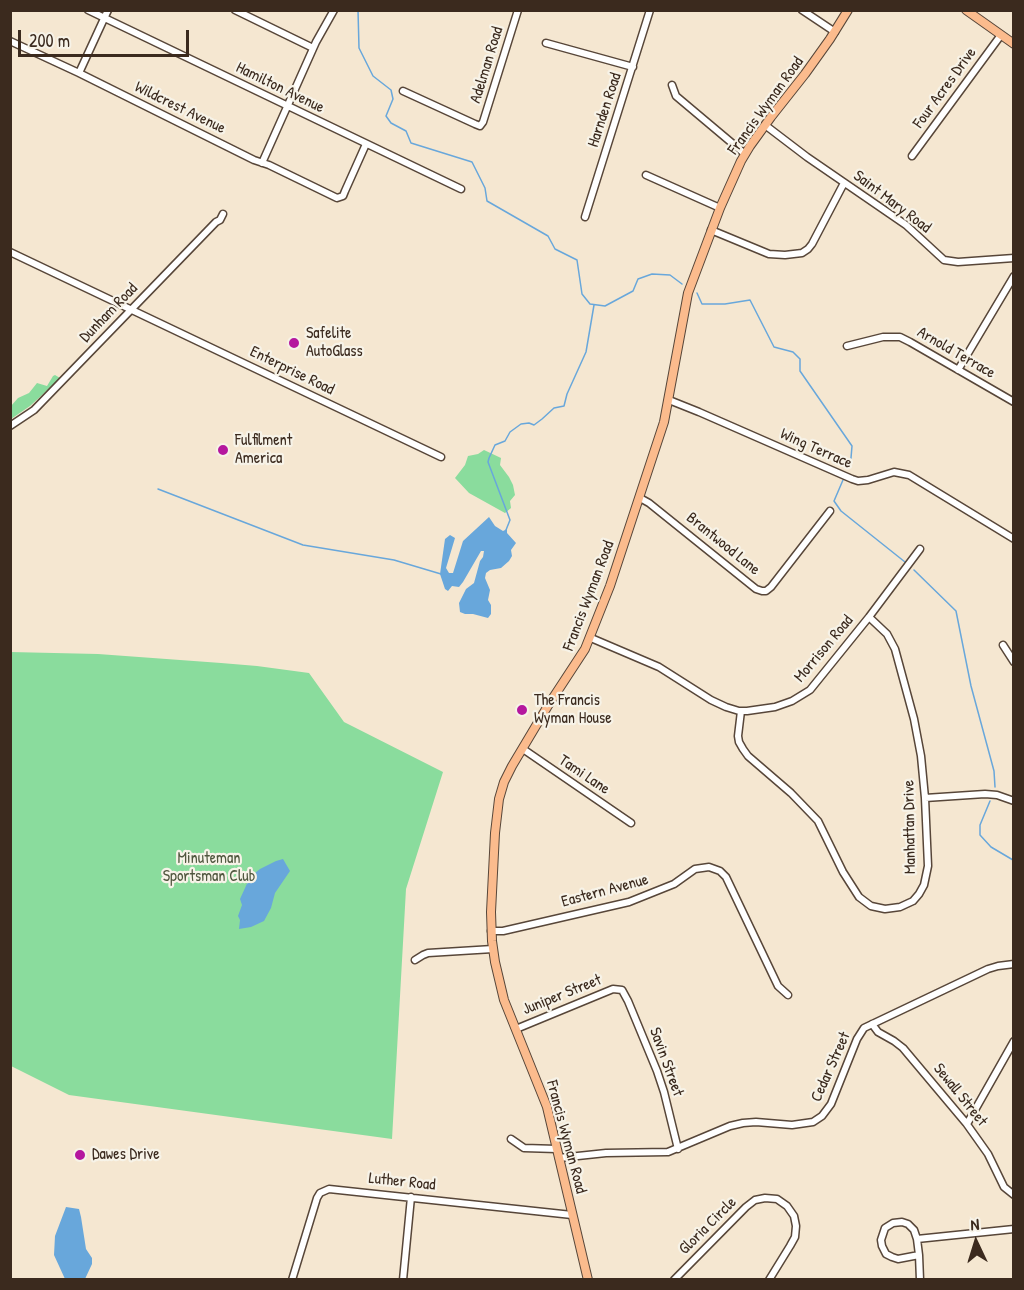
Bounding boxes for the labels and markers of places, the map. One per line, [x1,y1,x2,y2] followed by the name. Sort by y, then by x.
[306,324,363,362] place label: Safelite AutoGlass
[287,336,301,350] marker: Safelite AutoGlass
[235,431,292,469] place label: Fulfilment America
[216,443,230,457] marker: Fulfilment America
[534,691,612,729] place label: The Francis Wyman House
[515,703,529,717] marker: The Francis Wyman House
[92,1145,160,1165] place label: Dawes Drive
[73,1148,87,1162] marker: Dawes Drive

